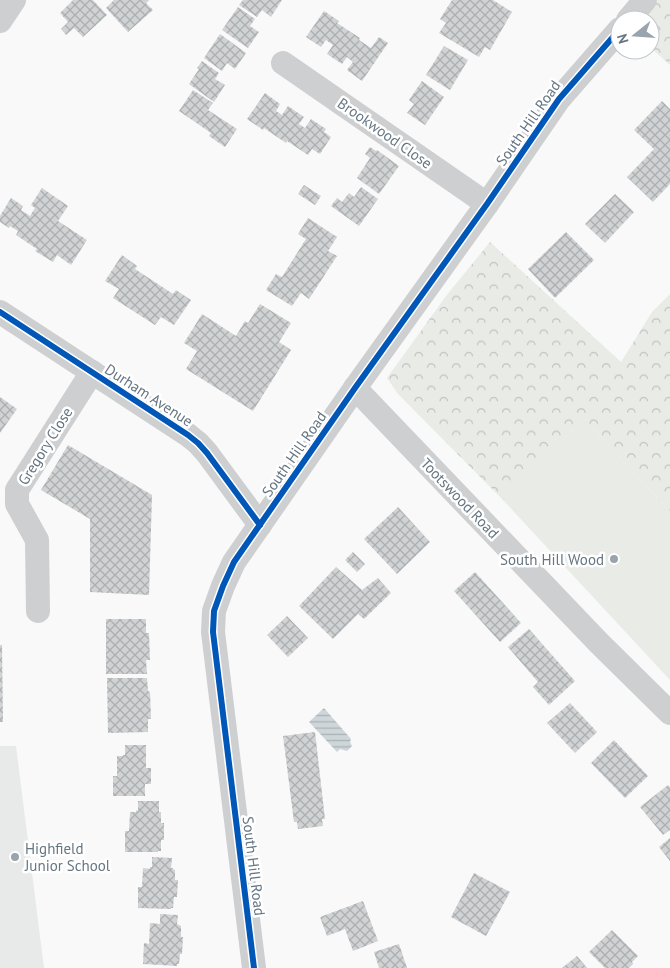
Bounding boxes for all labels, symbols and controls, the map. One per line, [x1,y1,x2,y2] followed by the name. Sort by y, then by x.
[610,10,660,60] north arrow
[613,32,633,46] text: N
[492,77,564,169] street label: South Hill Road
[334,93,436,173] street label: Brookwood Close
[101,359,197,431] street label: Durham Avenue
[14,404,76,488] street label: Gregory Close
[258,408,330,500] street label: South Hill Road
[417,454,503,542] street label: Tootswood Road
[500,550,604,569] place label: South Hill Wood
[608,553,620,565] marker: South Hill Wood
[238,815,270,917] street label: South Hill Road
[24,839,111,875] place label: Highfield Junior School
[9,851,21,863] marker: Highfield Junior School

